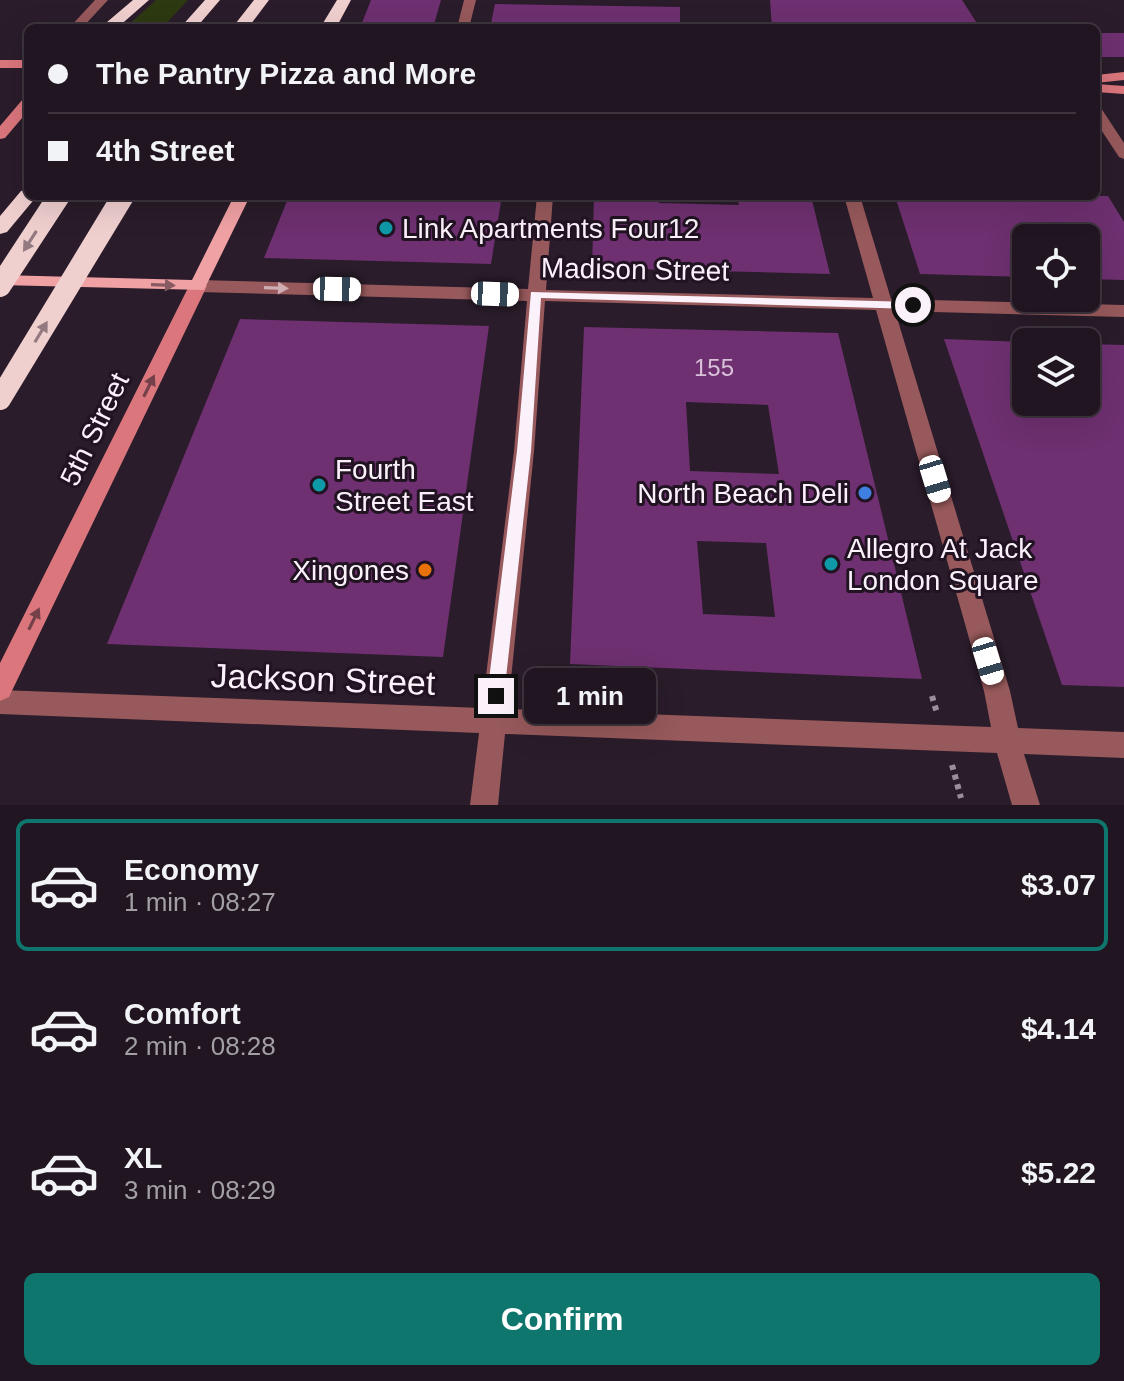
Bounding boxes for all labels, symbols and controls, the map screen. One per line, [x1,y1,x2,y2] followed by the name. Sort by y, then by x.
[96,57,476,90] text: The Pantry Pizza and More
[96,134,234,167] text: 4th Street
[402,213,699,244] place label: Link Apartments Four12
[377,219,395,237] marker: Link Apartments Four12
[1012,224,1100,416] map controls
[1012,224,1100,312] button: locate
[23,230,37,252] one-way arrow
[541,252,730,287] street label: Madison Street
[313,277,361,301] car
[151,278,176,291] one-way arrow
[264,281,289,294] one-way arrow
[471,281,519,307] car
[895,287,931,323] route start
[33,321,47,343] one-way arrow
[1012,328,1100,416] button: layers
[694,354,734,381] house number: 155
[54,368,135,491] street label: 5th Street
[142,374,156,397] one-way arrow
[917,453,953,505] car
[335,454,474,517] place label: Fourth Street East
[310,476,328,494] marker: Fourth Street East
[637,478,849,509] place label: North Beach Deli
[856,484,874,502] marker: North Beach Deli
[847,533,1039,596] place label: Allegro At Jack London Square
[292,555,409,586] place label: Xingones
[822,555,840,573] marker: Allegro At Jack London Square
[416,561,434,579] marker: Xingones
[27,608,41,631] one-way arrow
[970,635,1006,687] car
[210,656,437,702] street label: Jackson Street
[524,668,656,724] callout: 1 min
[478,678,514,714] route end
[556,681,624,711] text: 1 min
[28,849,100,921] icon: car
[124,853,259,886] text: Economy
[1021,868,1096,901] text: $3.07
[124,887,276,917] text: 1 min · 08:27
[28,993,100,1065] icon: car
[124,997,241,1030] text: Comfort
[1021,1012,1096,1045] text: $4.14
[124,1031,276,1061] text: 2 min · 08:28
[28,1137,100,1209] icon: car
[124,1141,162,1174] text: XL
[1021,1156,1096,1189] text: $5.22
[124,1175,276,1205] text: 3 min · 08:29
[24,1273,1100,1365] button: Confirm

